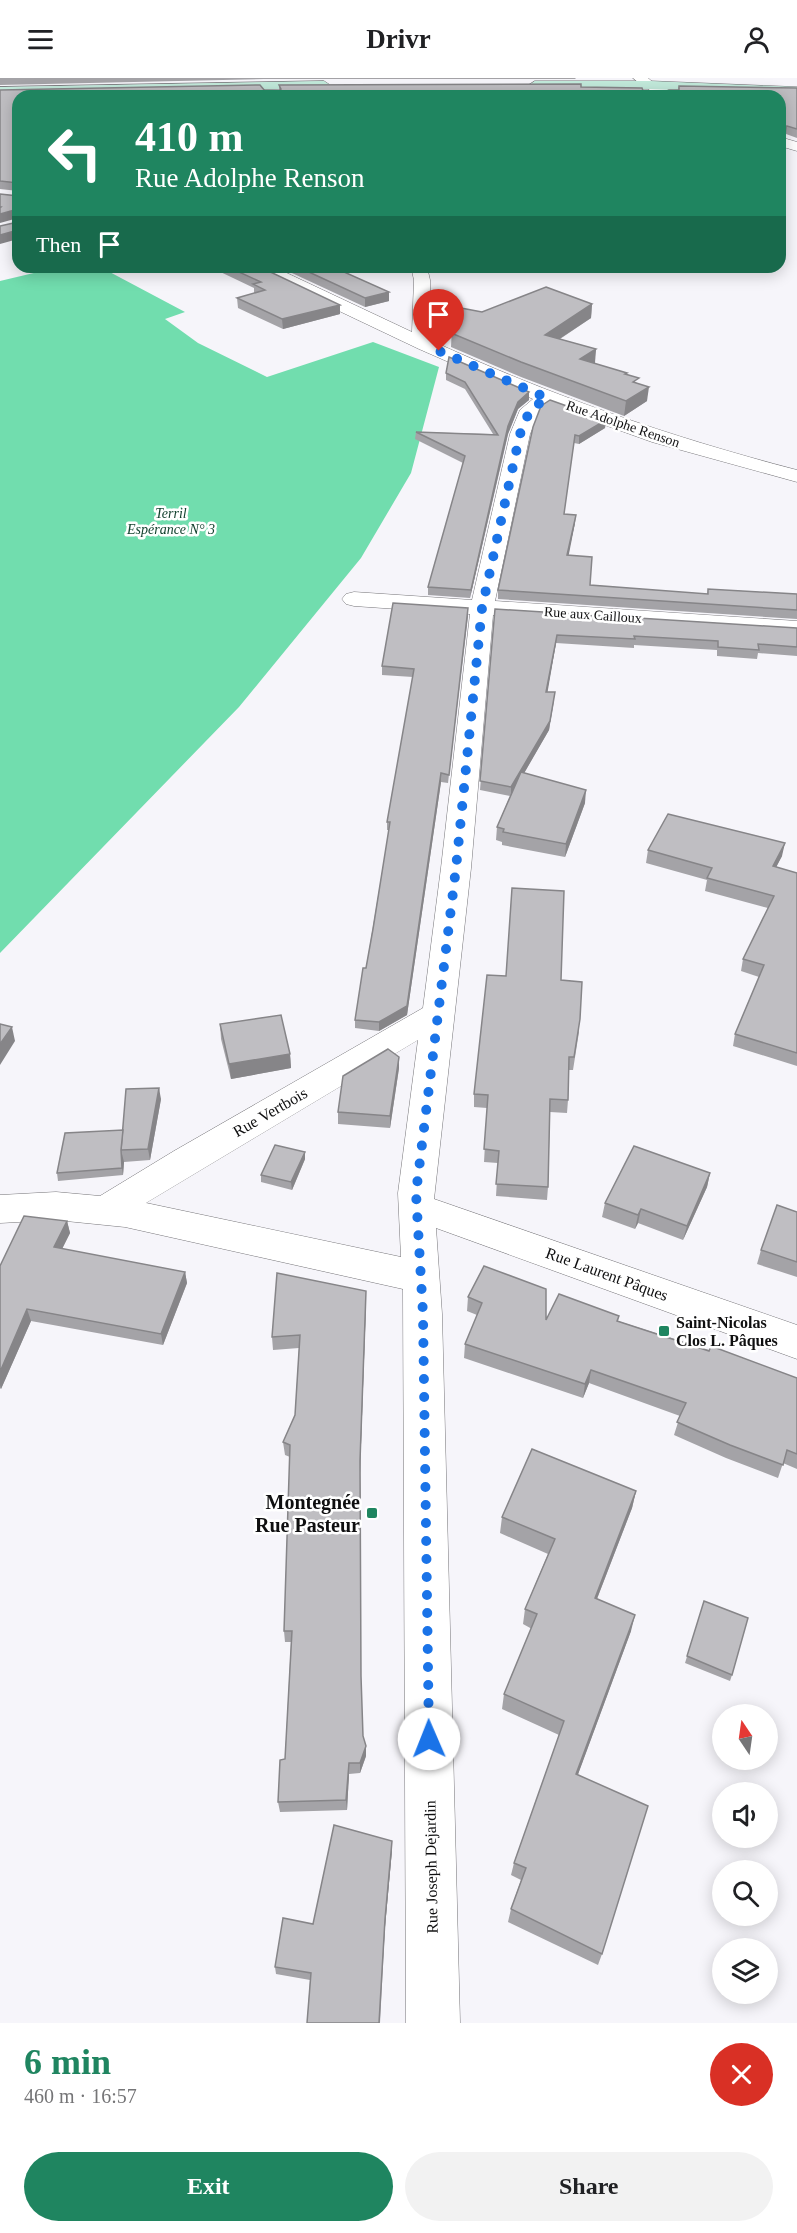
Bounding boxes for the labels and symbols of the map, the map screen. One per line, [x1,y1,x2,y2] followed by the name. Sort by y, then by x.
[413,289,464,351] pin
[564,398,682,450] street label: Rue Adolphe Renson
[126,506,215,537] park label: Terril Espérance N° 3
[544,604,642,626] street label: Rue aux Cailloux
[230,1084,310,1140] street label: Rue Vertbois
[543,1244,670,1305] street label: Rue Laurent Pâques
[676,1314,778,1350] place label: Saint-Nicolas Clos L. Pâques
[657,1324,671,1338] marker: Saint-Nicolas Clos L. Pâques
[255,1491,360,1536] place label: Montegnée Rue Pasteur
[365,1506,379,1520] marker: Montegnée Rue Pasteur
[712,1704,778,1770] north arrow
[397,1707,461,1771] position arrow
[421,1800,442,1934] street label: Rue Joseph Dejardin

